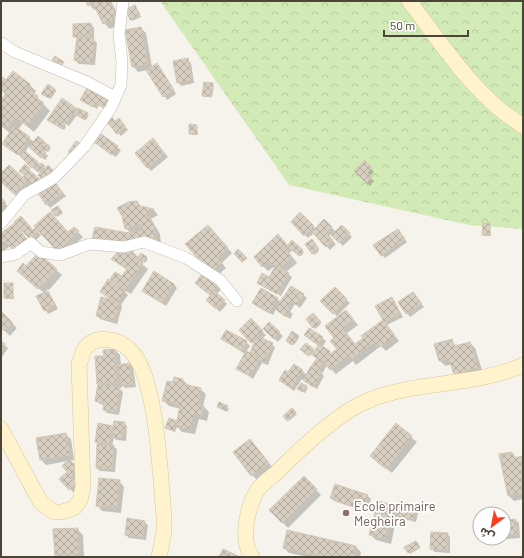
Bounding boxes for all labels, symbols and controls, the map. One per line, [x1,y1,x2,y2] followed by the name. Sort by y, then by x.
[384,12,468,38] scale bar
[390,18,415,32] text: 50 m
[354,498,436,529] place label: Ecole primaire Megheira
[472,506,512,546] north arrow
[341,508,351,518] marker: Ecole primaire Megheira
[477,525,497,544] text: ش

